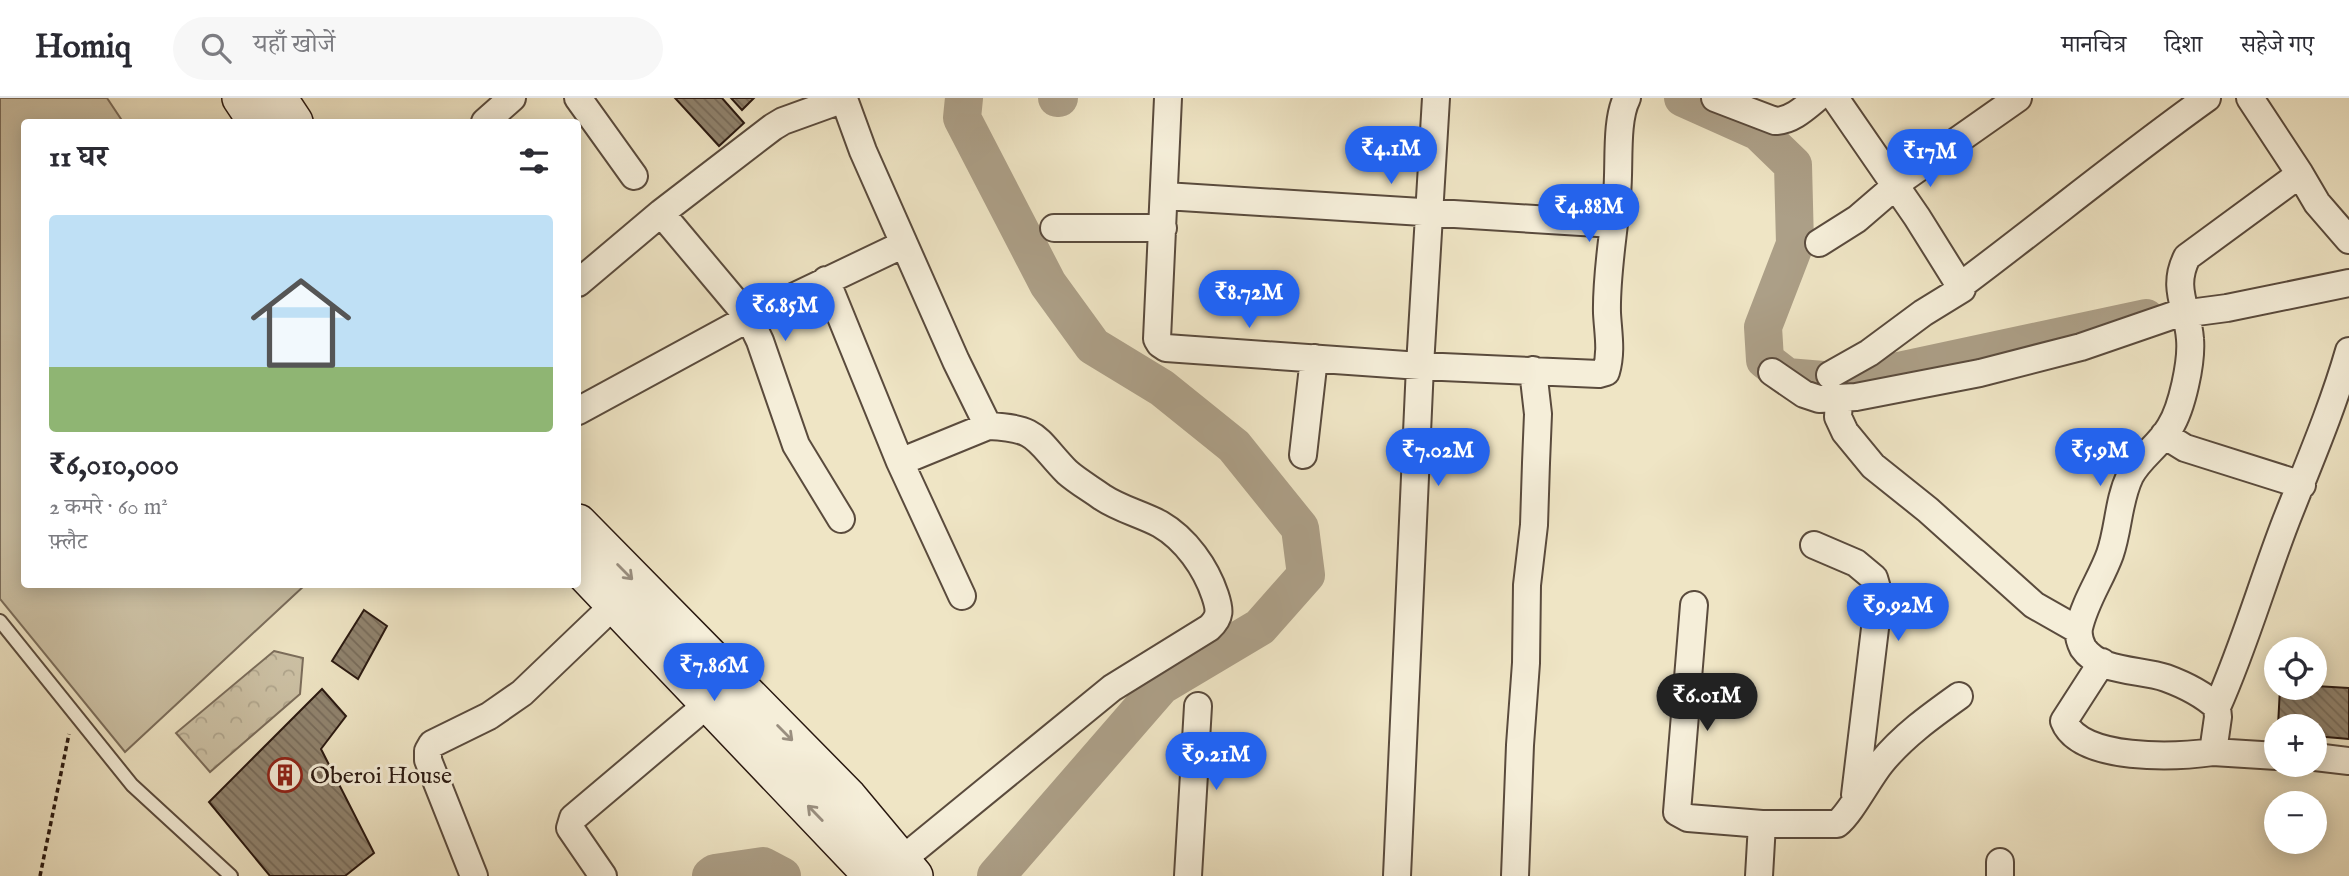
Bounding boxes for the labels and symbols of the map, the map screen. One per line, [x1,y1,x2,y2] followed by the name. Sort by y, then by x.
[1342,126,1440,186] pin: ₹4.1M
[1889,130,1971,189] pin: ₹17M
[1532,184,1646,244] pin: ₹4.88M
[1192,271,1306,330] pin: ₹8.72M
[728,284,842,343] pin: ₹6.85M
[1381,428,1495,488] pin: ₹7.02M
[2051,428,2149,488] pin: ₹5.9M
[617,563,634,580] one-way arrow
[1841,584,1955,643] pin: ₹9.92M
[657,644,771,703] pin: ₹7.86M
[1650,674,1764,733] pin: ₹6.01M
[777,725,794,742] one-way arrow
[1159,732,1273,792] pin: ₹9.21M
[266,756,304,794] building icon: Oberoi House
[310,761,452,792] place label: Oberoi House
[806,805,823,822] one-way arrow

